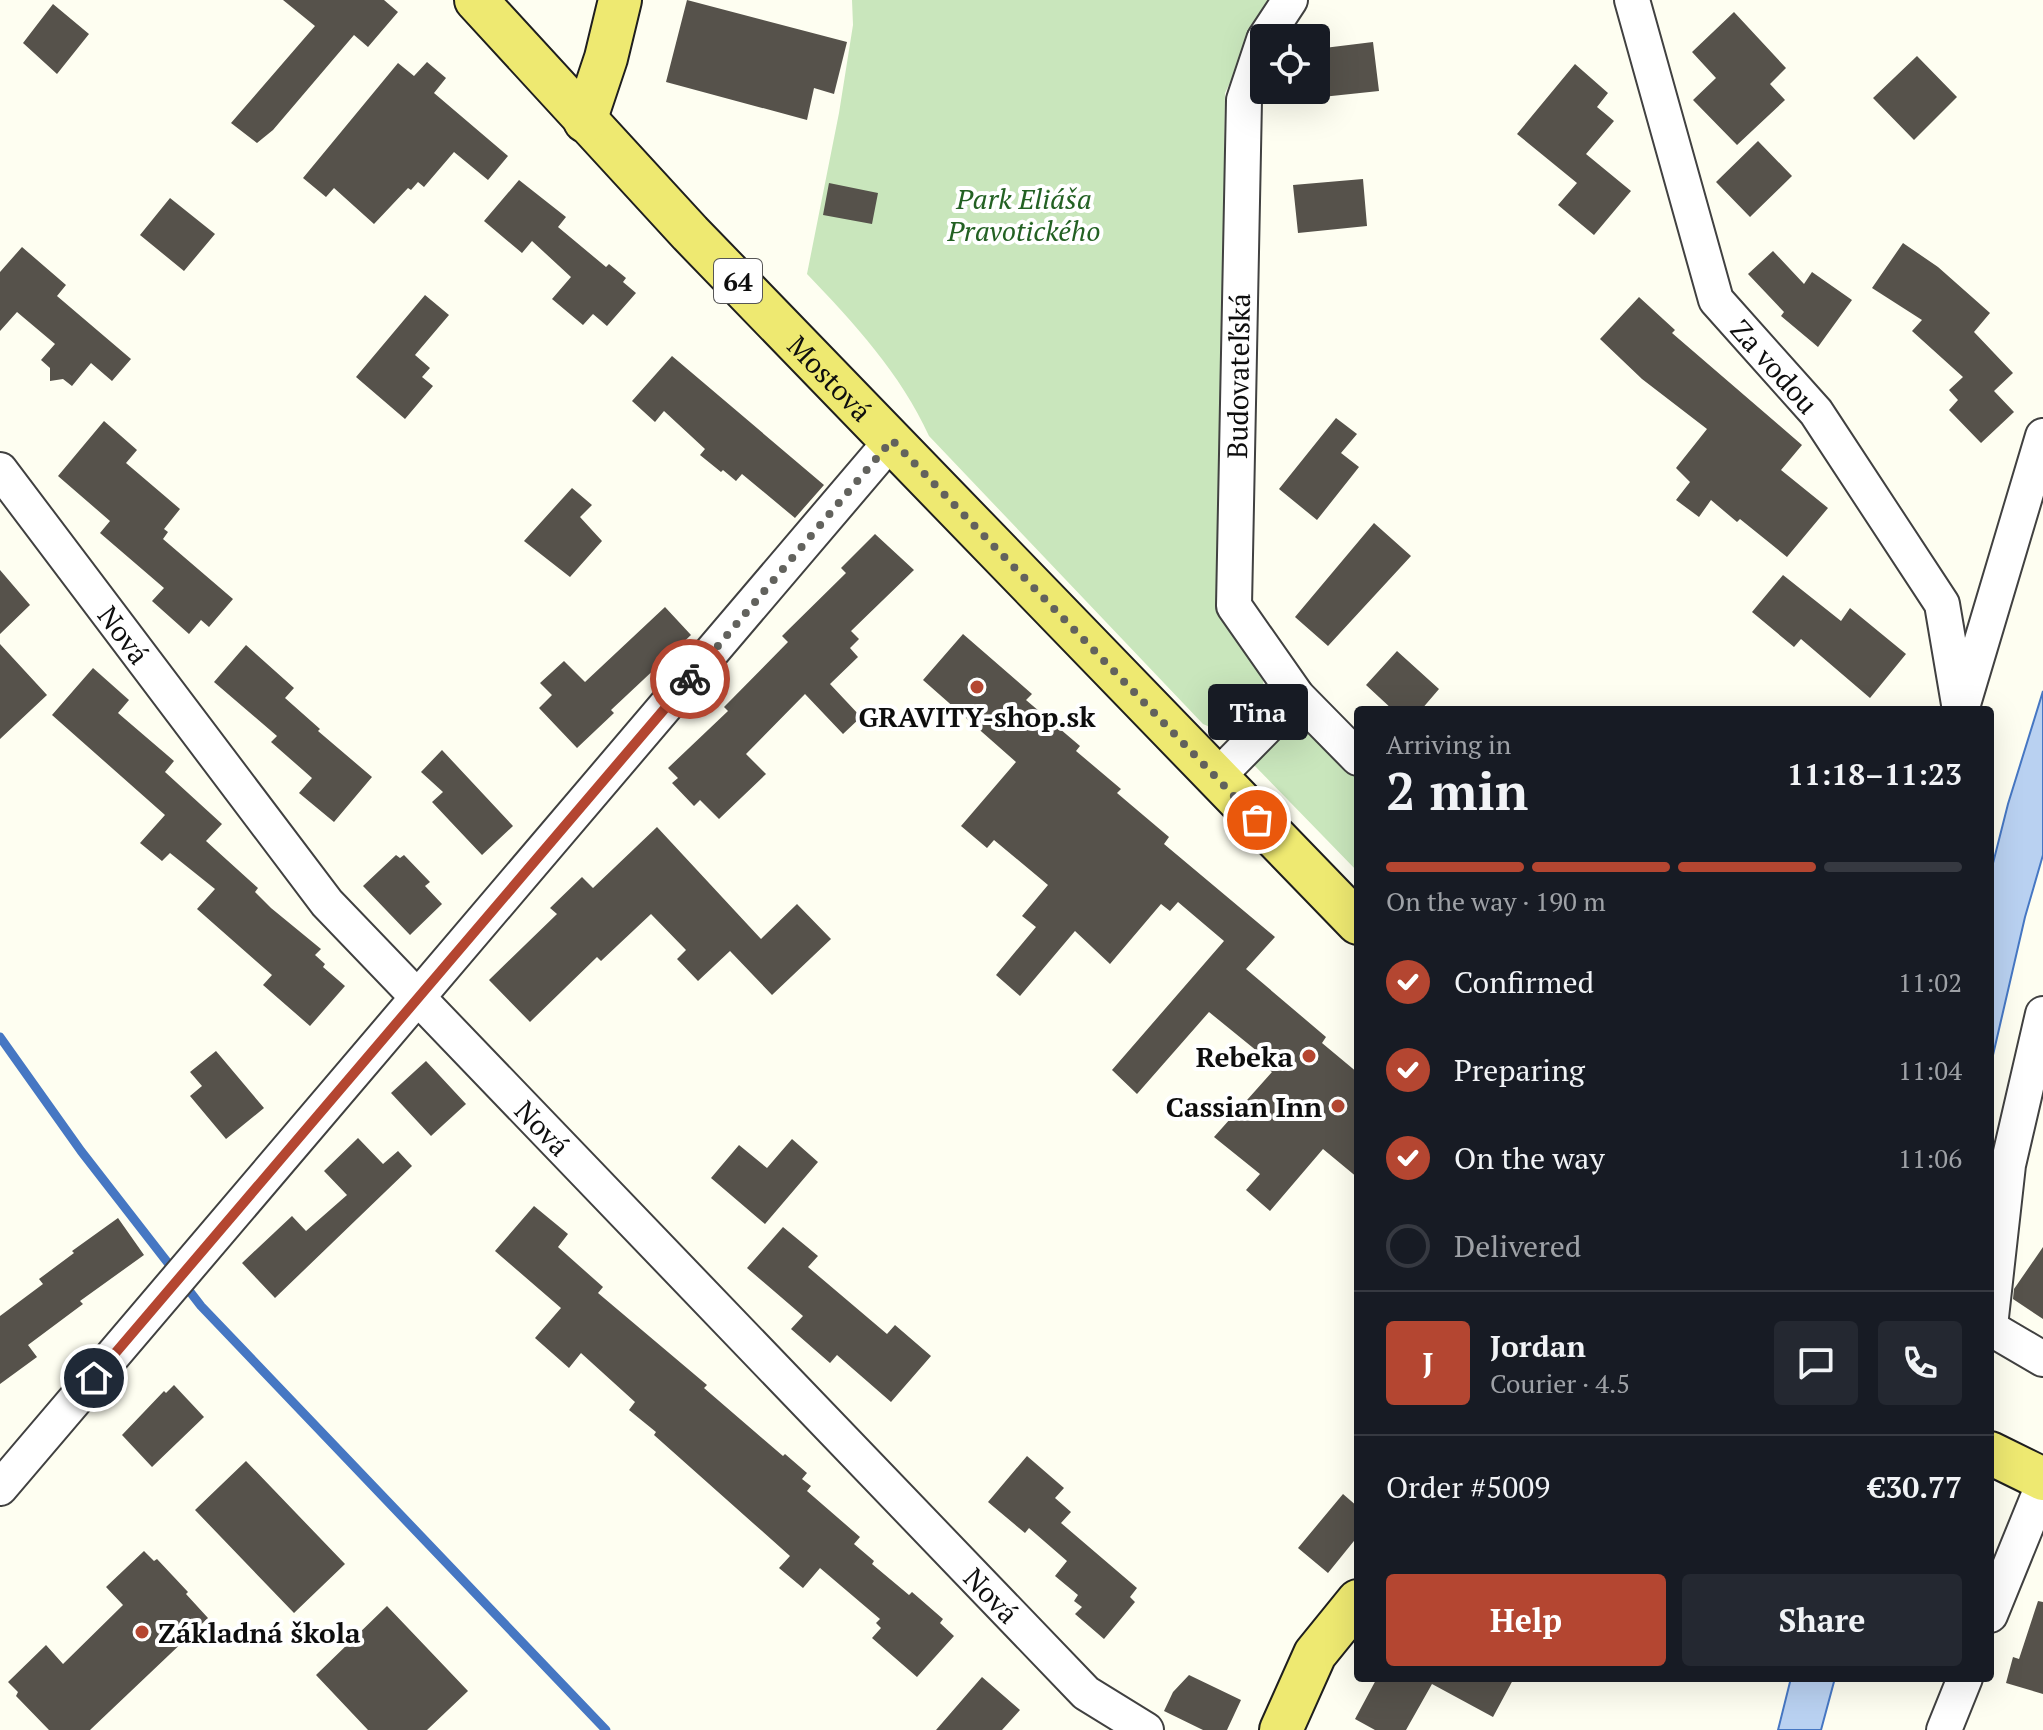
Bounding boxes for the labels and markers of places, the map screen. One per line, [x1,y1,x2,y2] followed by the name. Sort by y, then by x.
[968,678,986,696] marker: GRAVITY-shop.sk
[1207,684,1307,740] callout: Tina
[858,698,1096,735] place label: GRAVITY-shop.sk
[1223,786,1291,854] pin
[1196,1038,1293,1075] place label: Rebeka
[1300,1047,1318,1065] marker: Rebeka
[1166,1088,1322,1125] place label: Cassian Inn
[1329,1097,1347,1115] marker: Cassian Inn
[60,1344,128,1412] pin
[158,1614,361,1651] place label: Základná škola
[133,1623,151,1641] marker: Základná škola

